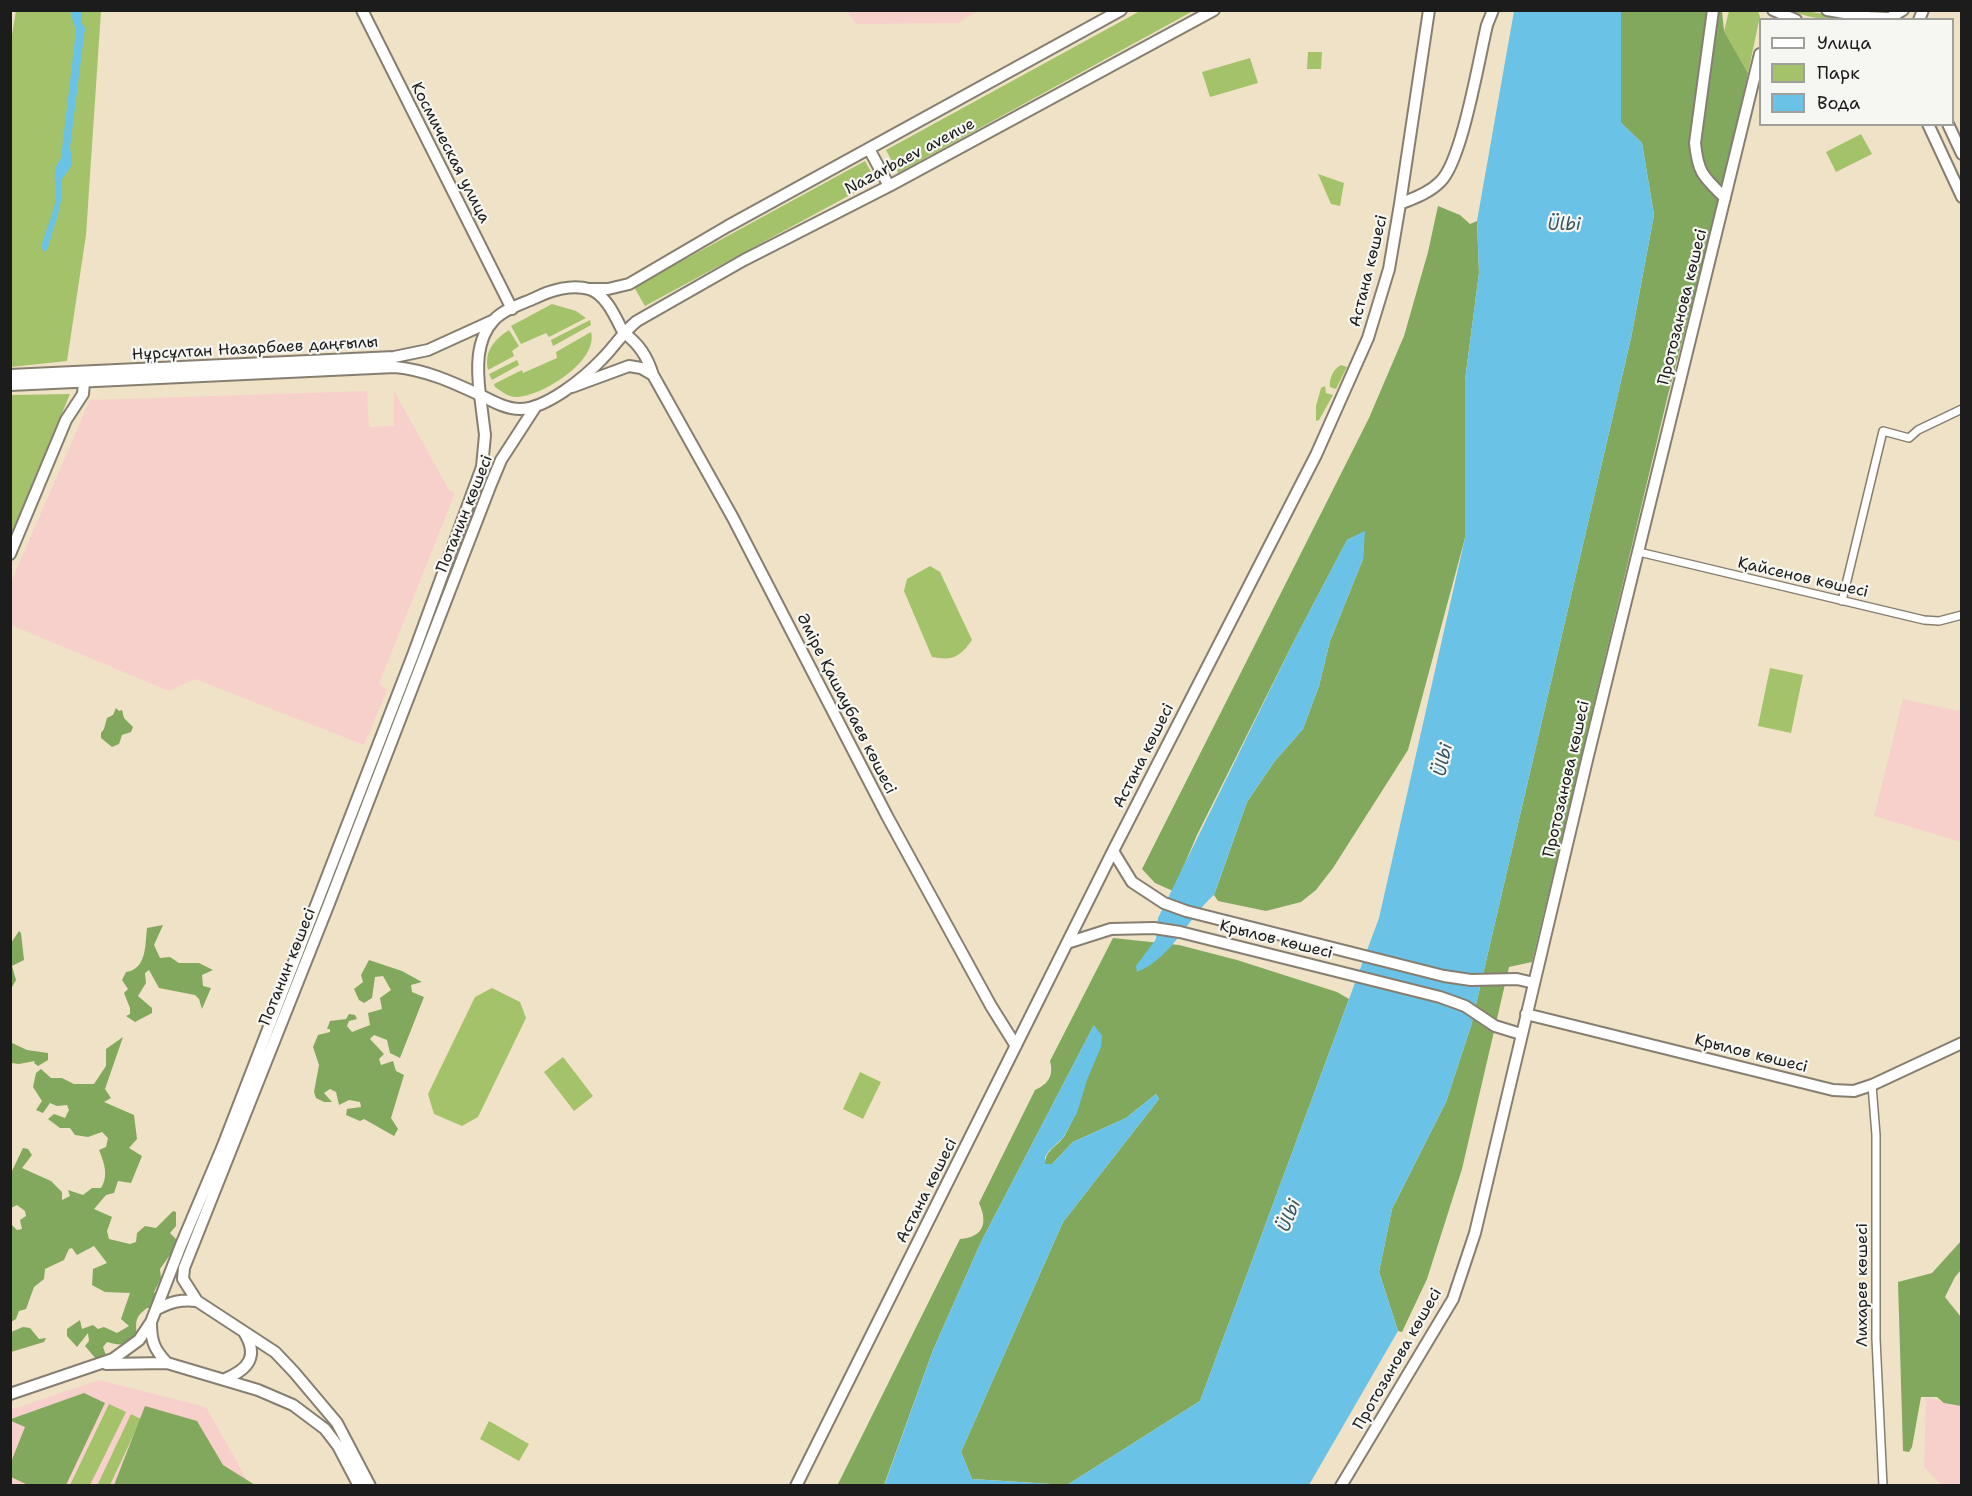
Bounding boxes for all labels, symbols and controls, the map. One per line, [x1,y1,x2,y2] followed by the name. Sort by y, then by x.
[1759,18,1954,126] legend
[1817,31,1871,55] text: Улица
[1817,61,1860,85] text: Парк
[406,79,494,227] street label: Космическая улица
[1817,91,1860,115] text: Вода
[842,115,978,199] street label: Nazarbaev avenue
[1346,213,1392,329] street label: Астана көшесі
[1547,214,1581,236] water label: Ülbi
[1654,227,1712,387] street label: Протозанова көшесі
[131,333,379,365] street label: Нұрсұлтан Назарбаев даңғылы
[433,452,497,576] street label: Потанин көшесі
[1736,554,1870,602] street label: Қайсенов көшесі
[792,611,900,797] street label: Әміре Қашаубаев көшесі
[1540,699,1594,859] street label: Протозанова көшесі
[1109,701,1179,811] street label: Астана көшесі
[1430,741,1458,779] water label: Ülbi
[256,905,320,1029] street label: Потанин көшесі
[1217,917,1335,963] street label: Крылов көшесі
[1692,1031,1810,1077] street label: Крылов көшесі
[892,1136,962,1246] street label: Астана көшесі
[1274,1196,1306,1236] water label: Ülbi
[1853,1223,1873,1347] street label: Лихарев көшесі
[1350,1285,1446,1433] street label: Протозанова көшесі

